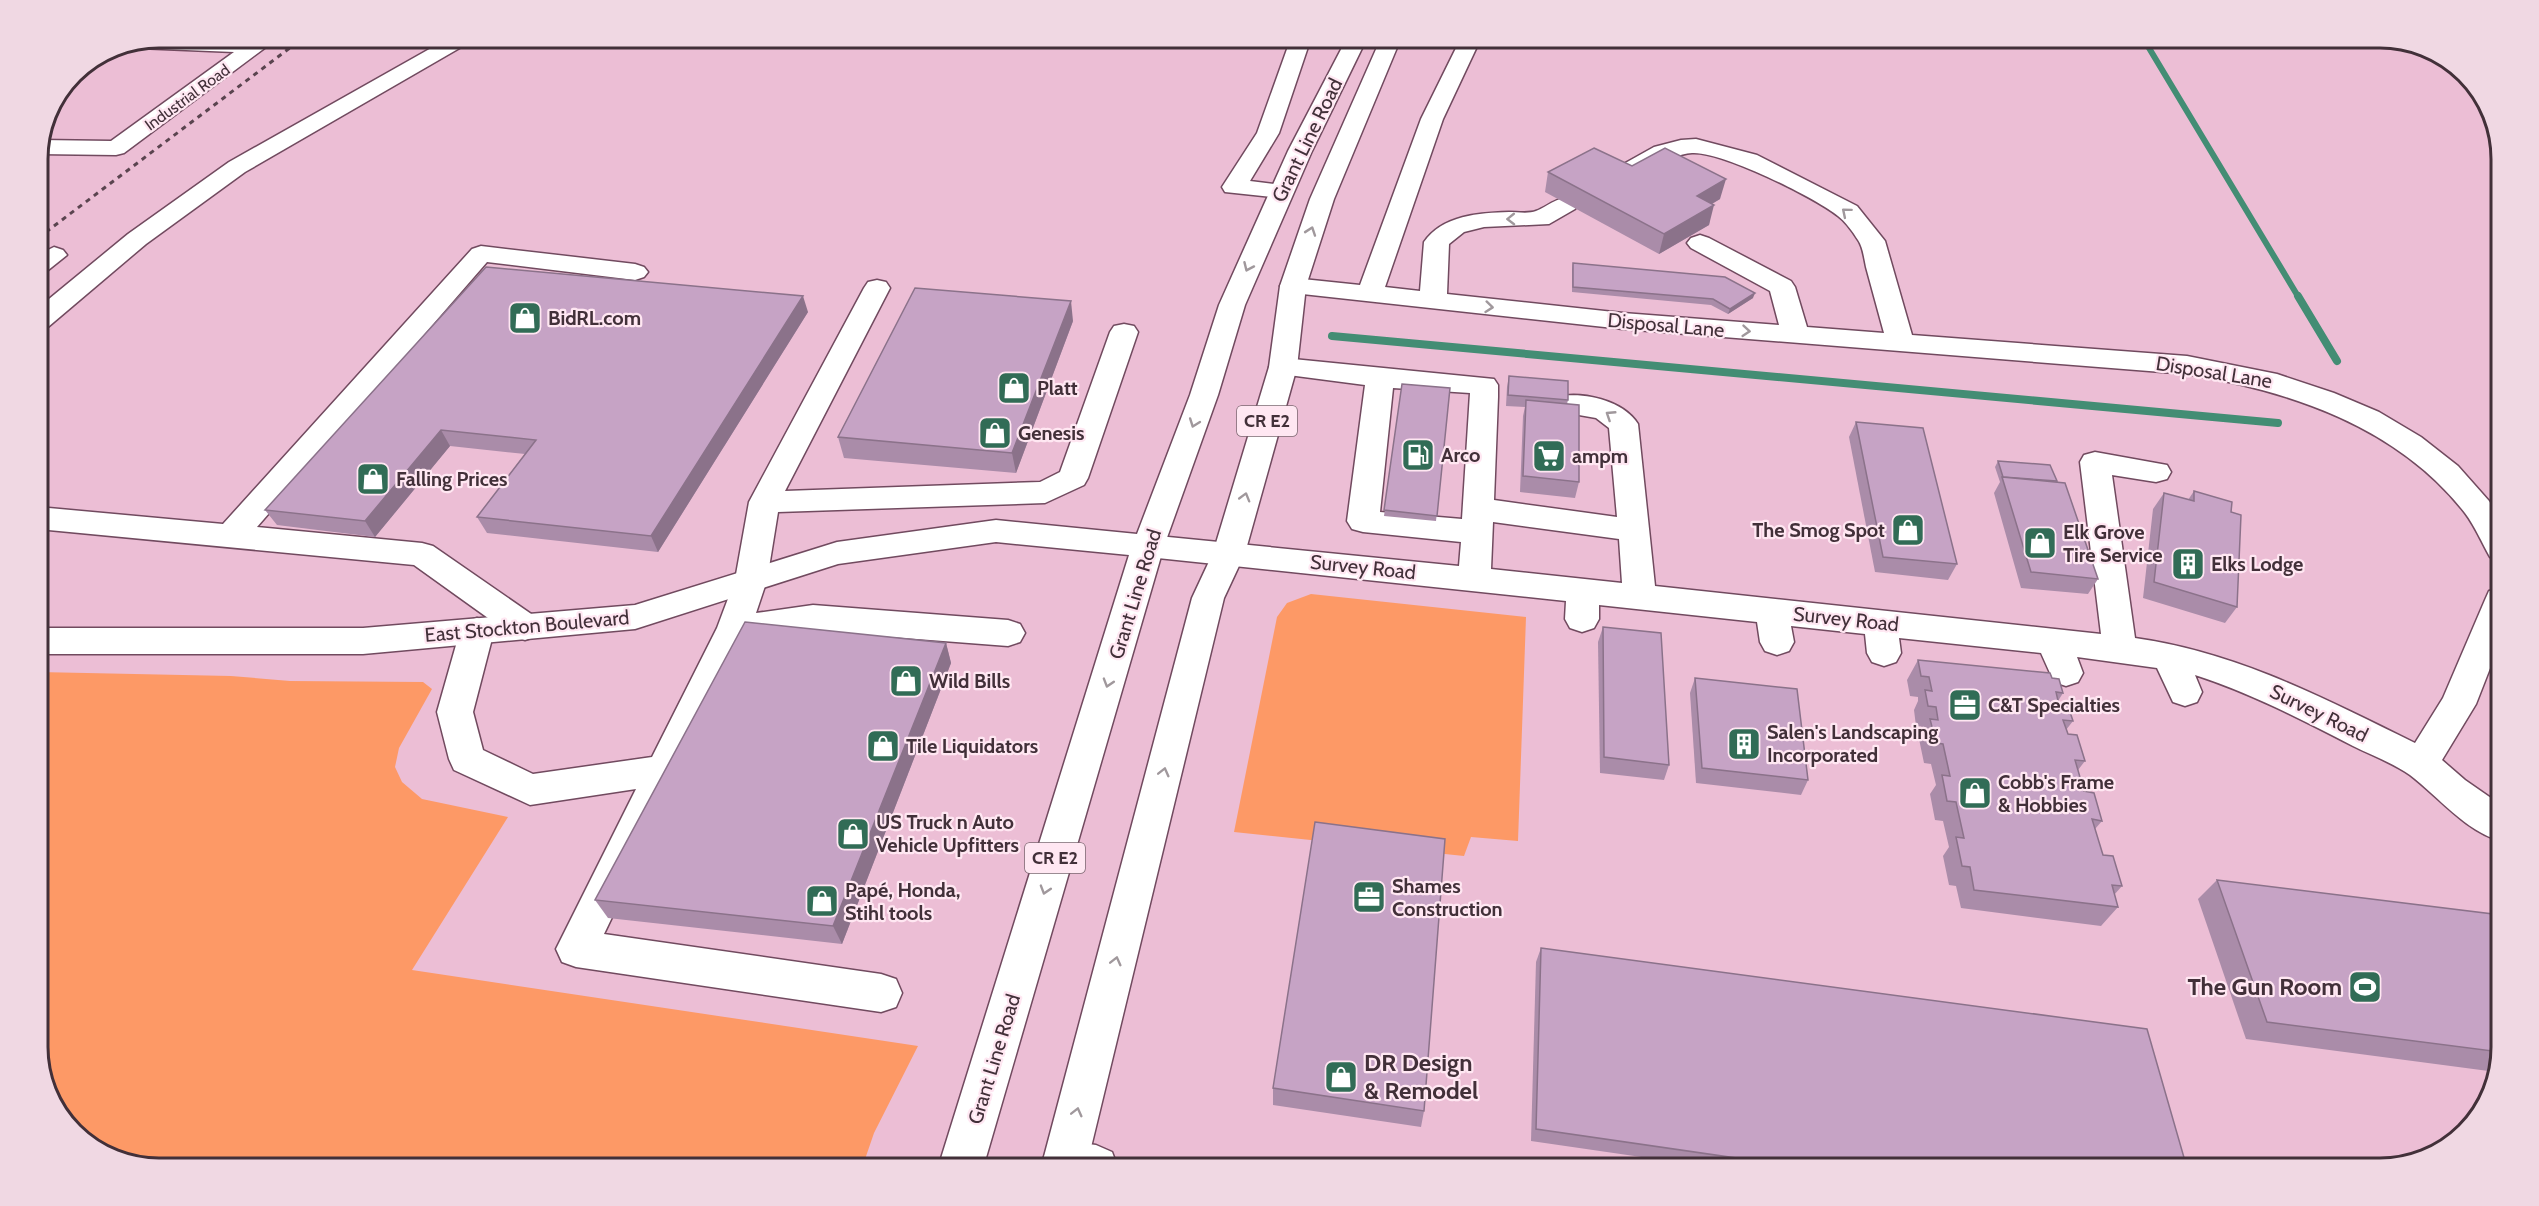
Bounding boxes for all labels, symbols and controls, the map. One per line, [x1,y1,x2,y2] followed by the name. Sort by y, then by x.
[141,60,233,135] street label: Industrial Road
[1267,74,1347,206] street label: Grant Line Road
[1842,208,1853,219] one-way arrow
[1507,213,1516,225] one-way arrow
[1304,226,1317,237] one-way arrow
[1243,261,1255,272] one-way arrow
[507,300,543,336] shop icon: BidRL.com
[1484,300,1494,312] one-way arrow
[548,306,641,330] place label: BidRL.com
[1607,308,1725,342] street label: Disposal Lane
[1741,325,1750,338] one-way arrow
[2154,351,2274,393] street label: Disposal Lane
[996,370,1032,406] shop icon: Platt
[1037,376,1078,400] place label: Platt
[1237,406,1297,436] road number: CR E2
[1606,412,1617,423] one-way arrow
[977,415,1013,451] shop icon: Genesis
[1189,417,1202,427] one-way arrow
[1018,421,1085,445] place label: Genesis
[1400,437,1436,473] fuel station icon: Arco
[1531,438,1567,474] supermarket icon: ampm
[1441,443,1480,467] place label: Arco
[1572,444,1628,468] place label: ampm
[355,461,391,497] shop icon: Falling Prices
[396,467,508,491] place label: Falling Prices
[1238,492,1250,503] one-way arrow
[1890,512,1926,548] shop icon: The Smog Spot
[1752,518,1885,542] place label: The Smog Spot
[2063,520,2162,567] place label: Elk Grove Tire Service
[2022,525,2058,561] shop icon: Elk Grove Tire Service
[1104,526,1166,662] street label: Grant Line Road
[2170,546,2206,582] building icon: Elks Lodge
[1309,550,1417,584] street label: Survey Road
[2211,552,2303,576] place label: Elks Lodge
[1792,602,1900,636] street label: Survey Road
[424,605,630,647] street label: East Stockton Boulevard
[888,663,924,699] shop icon: Wild Bills
[929,669,1010,693] place label: Wild Bills
[1103,677,1115,688] one-way arrow
[2266,679,2372,747] street label: Survey Road
[1947,687,1983,723] office icon: C&T Specialties
[1988,693,2120,717] place label: C&T Specialties
[1767,720,1938,767] place label: Salen's Landscaping Incorporated
[1726,726,1762,762] building icon: Salen's Landscaping Incorporated
[865,728,901,764] shop icon: Tile Liquidators
[906,734,1038,758] place label: Tile Liquidators
[1156,767,1169,777] one-way arrow
[1998,770,2114,817] place label: Cobb's Frame & Hobbies
[1957,775,1993,811] shop icon: Cobb's Frame & Hobbies
[876,810,1019,857] place label: US Truck n Auto Vehicle Upfitters
[835,816,871,852] shop icon: US Truck n Auto Vehicle Upfitters
[1025,843,1085,873] road number: CR E2
[1392,874,1503,921] place label: Shames Construction
[845,878,960,925] place label: Papé, Honda, Stihl tools
[1351,879,1387,915] office icon: Shames Construction
[804,883,840,919] shop icon: Papé, Honda, Stihl tools
[1040,884,1052,895] one-way arrow
[1108,956,1121,966] one-way arrow
[2347,969,2383,1005] sports icon: The Gun Room
[2187,972,2342,1001] place label: The Gun Room
[963,991,1025,1127] street label: Grant Line Road
[1364,1048,1478,1105] place label: DR Design & Remodel
[1323,1059,1359,1095] shop icon: DR Design & Remodel
[1070,1107,1083,1117] one-way arrow

